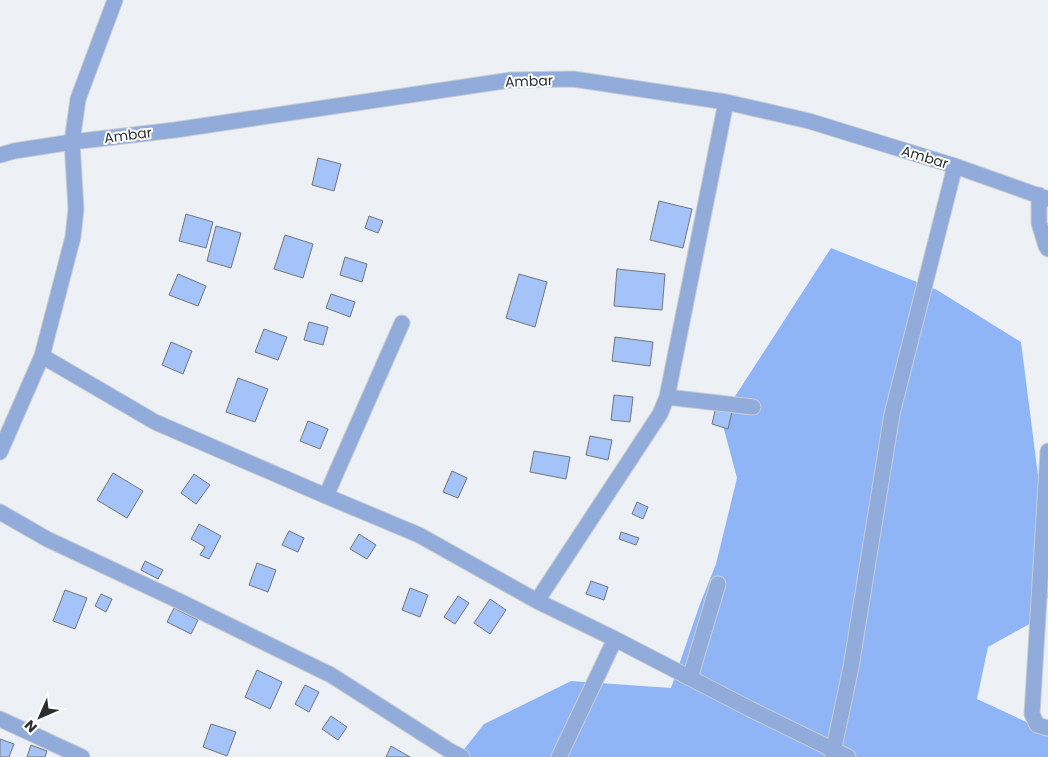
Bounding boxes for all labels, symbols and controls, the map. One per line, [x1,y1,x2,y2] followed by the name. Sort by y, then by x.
[505,70,553,92] street label: Ambar
[103,122,153,148] street label: Ambar
[899,140,951,174] street label: Ambar
[15,692,65,742] north arrow
[20,715,42,737] text: N

